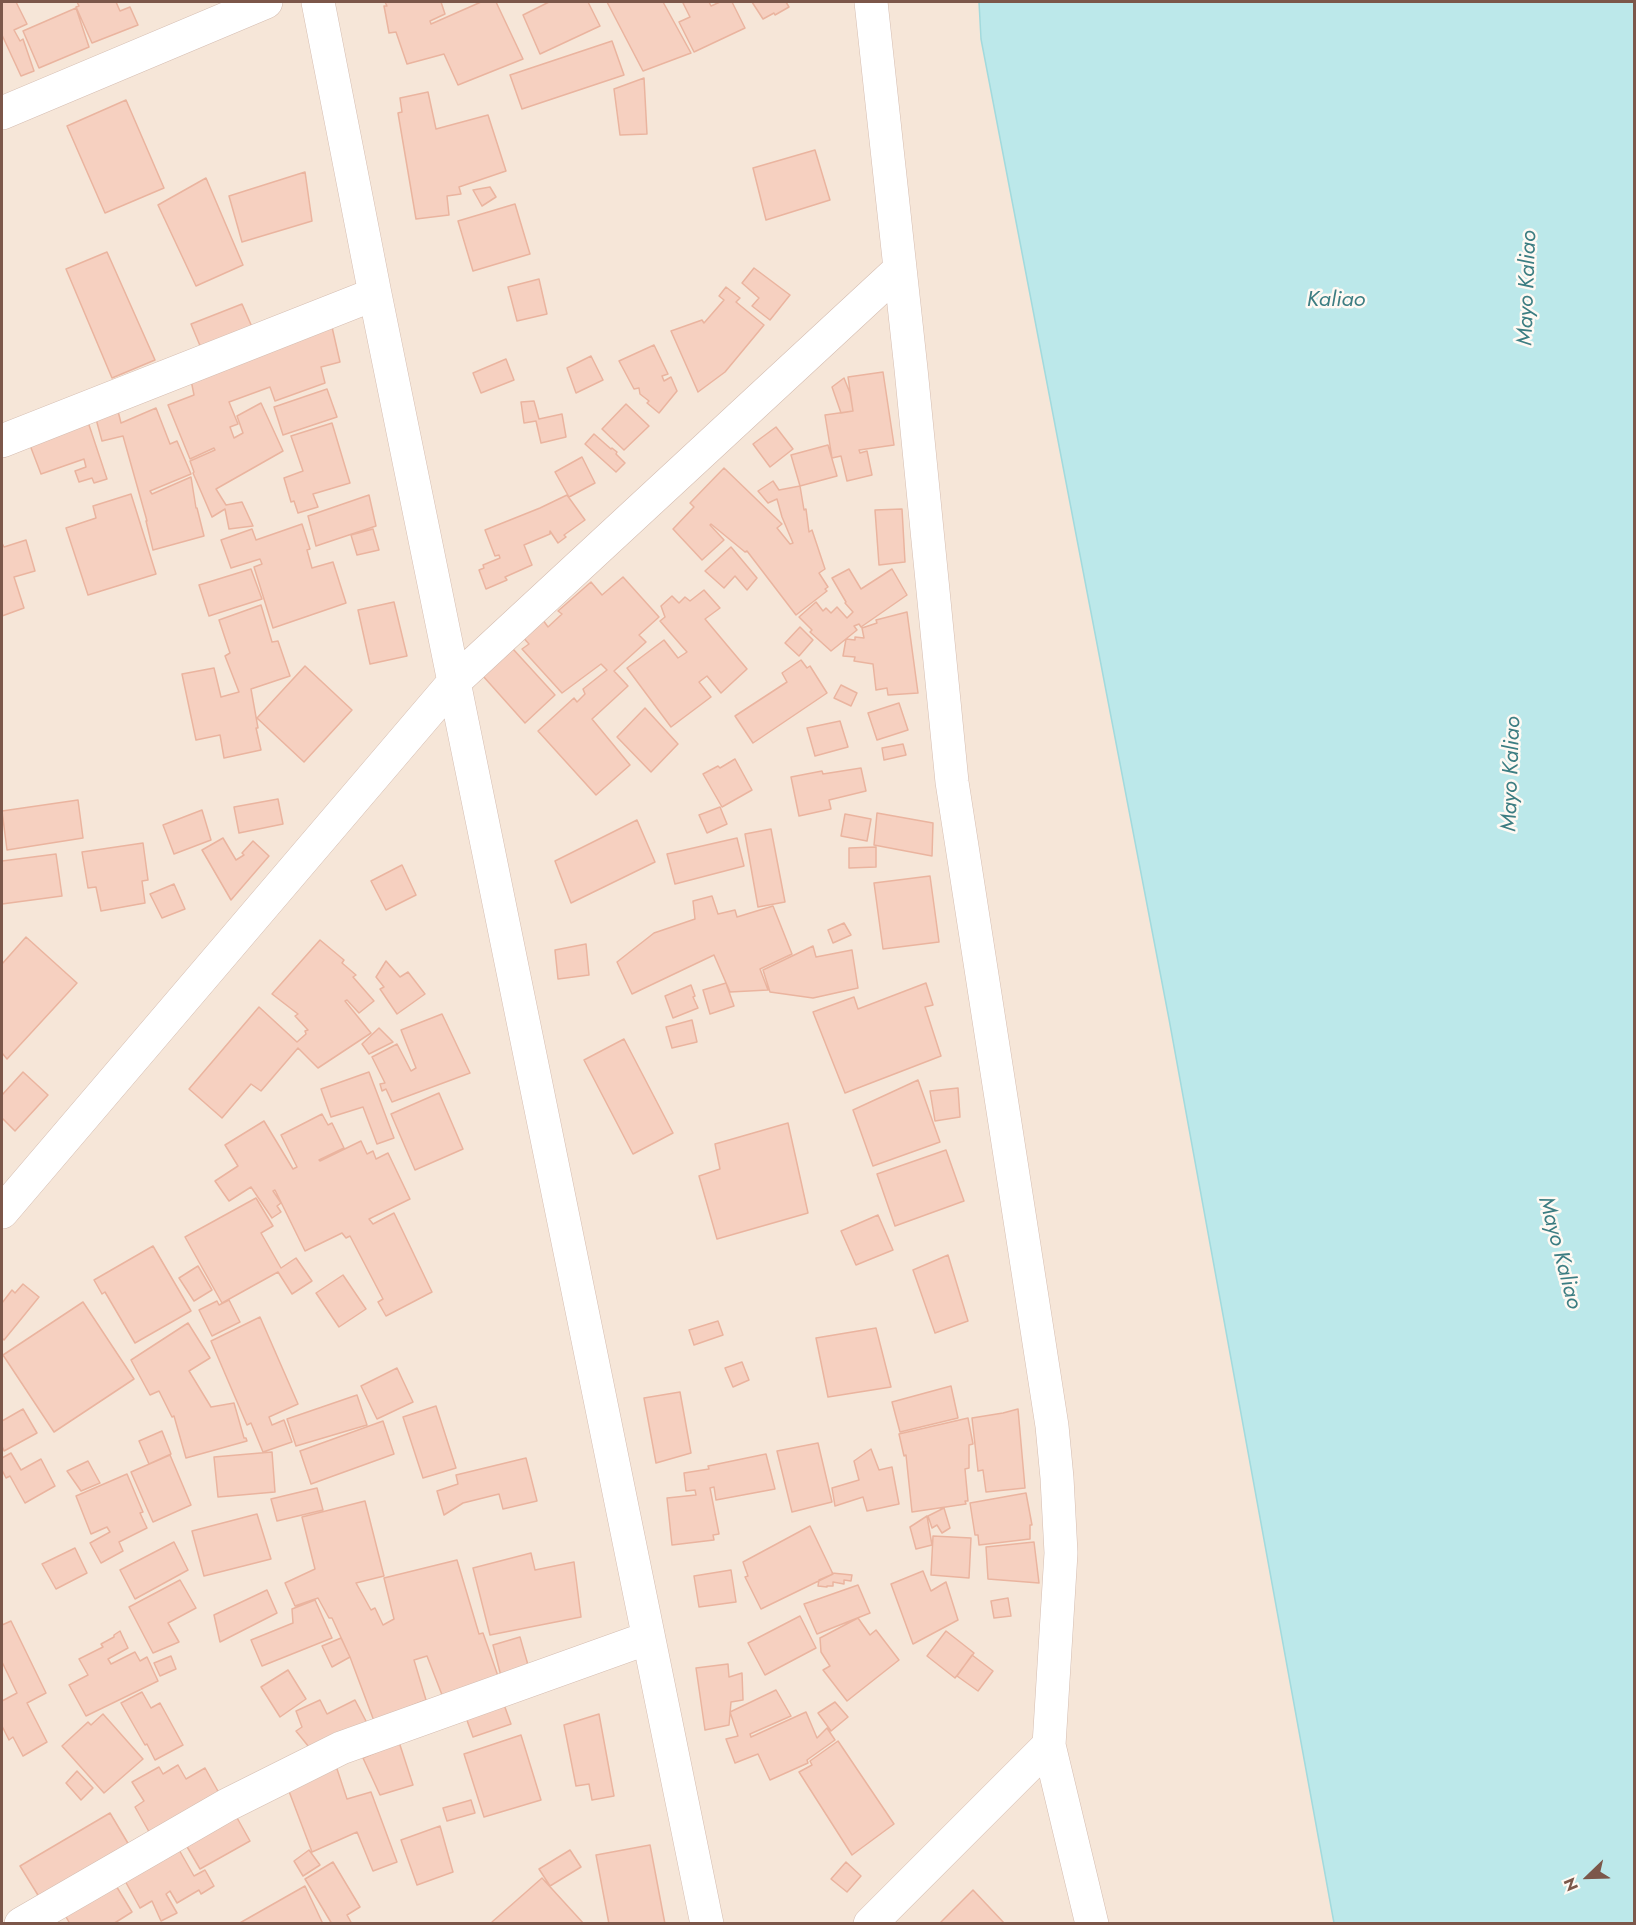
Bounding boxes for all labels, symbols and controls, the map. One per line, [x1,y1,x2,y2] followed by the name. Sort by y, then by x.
[1513,230,1543,346] water label: Mayo Kaliao
[1307,288,1365,314] water label: Kaliao
[1497,716,1527,832] water label: Mayo Kaliao
[1531,1194,1587,1312] water label: Mayo Kaliao
[1558,1847,1618,1907] north arrow
[1558,1874,1584,1895] text: N

